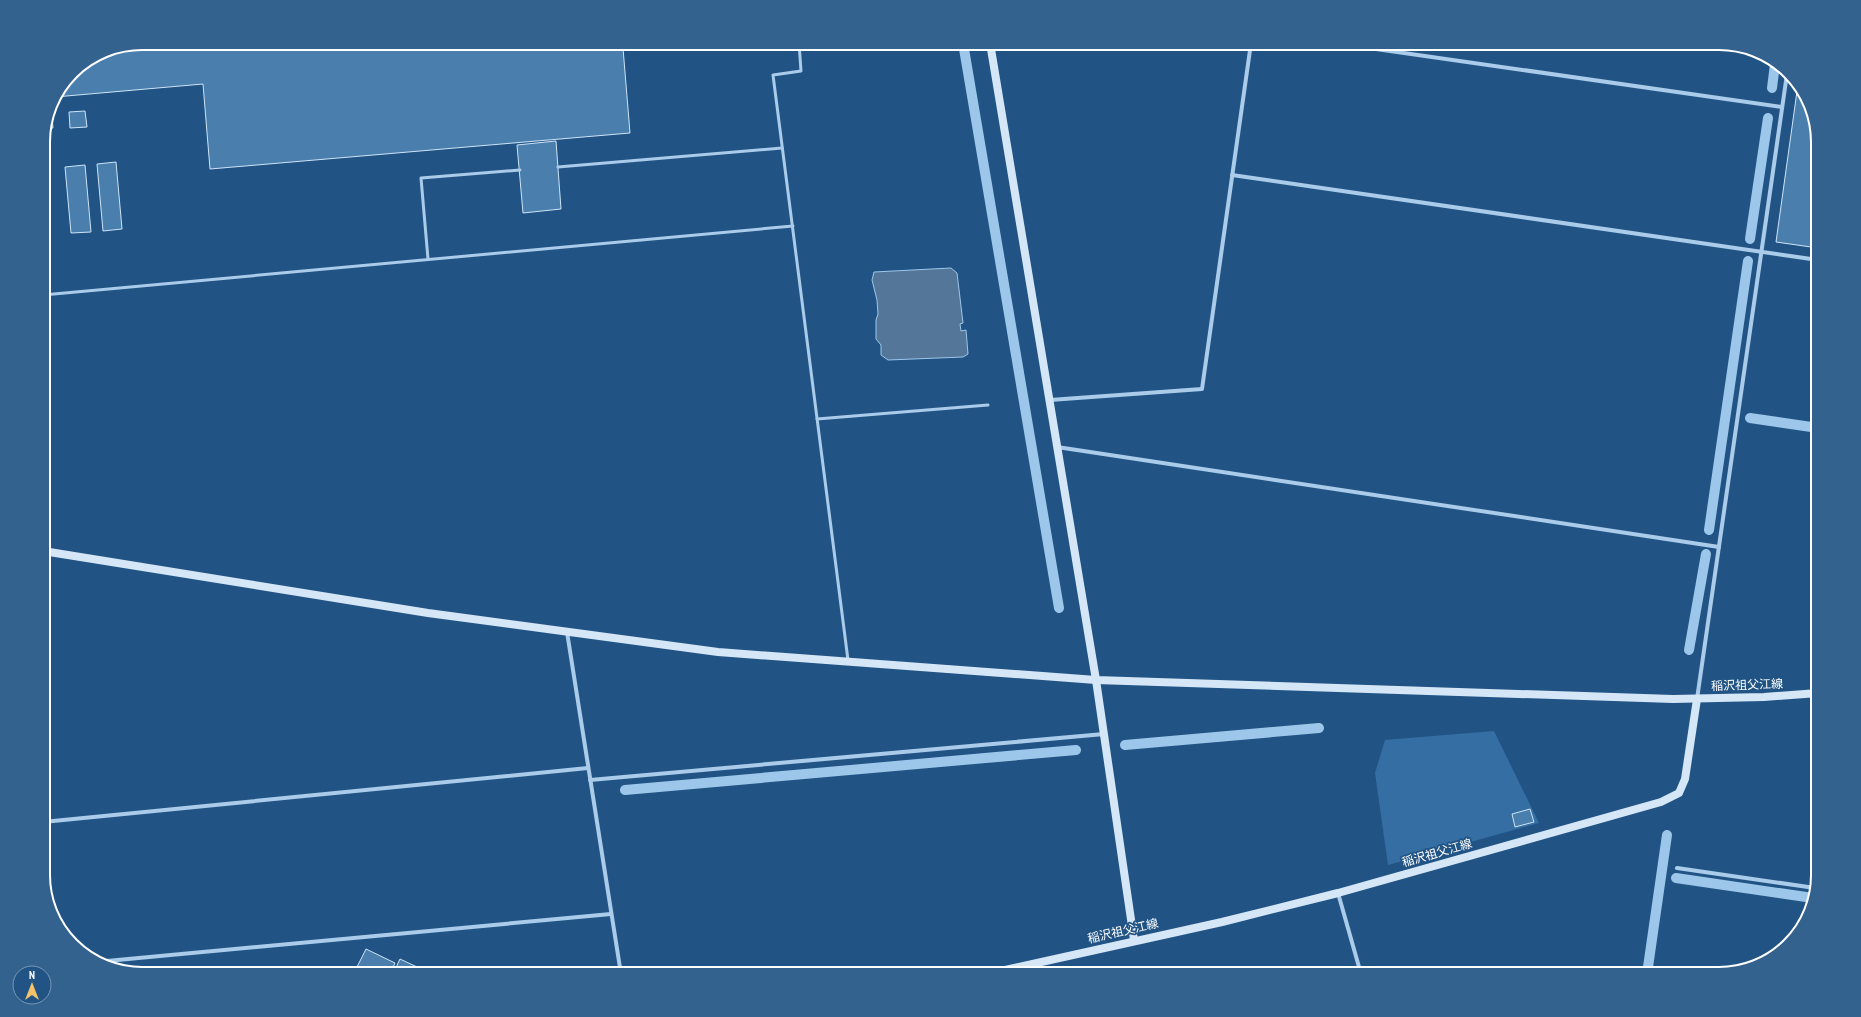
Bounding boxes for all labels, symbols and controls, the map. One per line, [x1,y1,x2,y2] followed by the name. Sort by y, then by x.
[1711,676,1783,693] street label: 稲沢祖父江線
[1400,835,1474,870] street label: 稲沢祖父江線
[1086,915,1160,946] street label: 稲沢祖父江線
[12,965,52,1005] north arrow
[29,968,35,982] text: N

